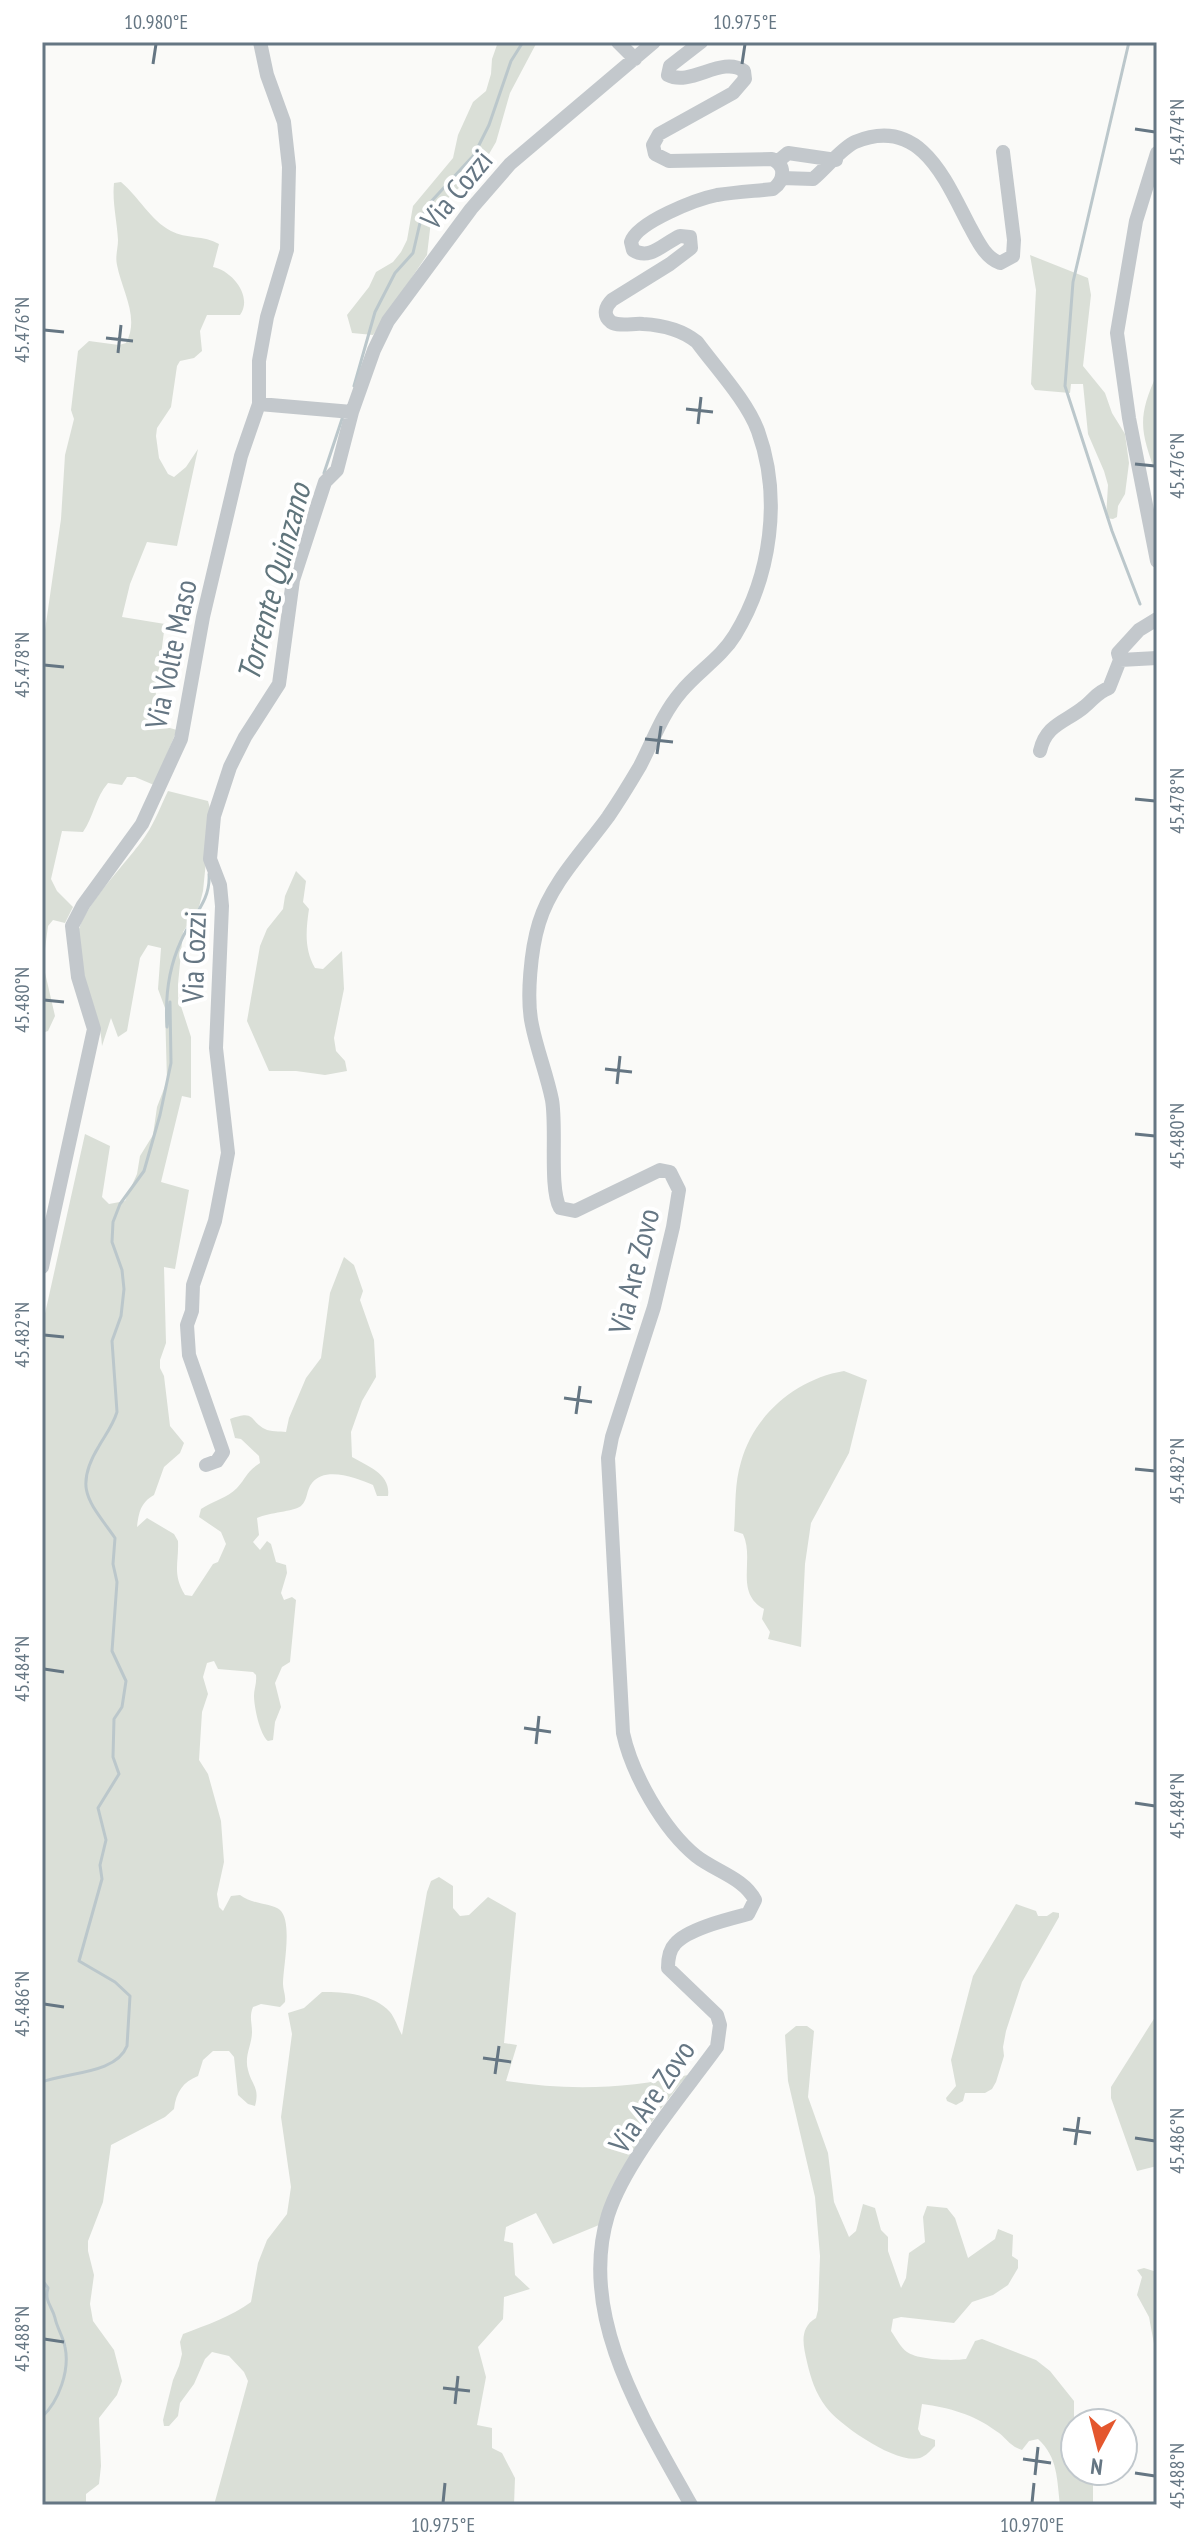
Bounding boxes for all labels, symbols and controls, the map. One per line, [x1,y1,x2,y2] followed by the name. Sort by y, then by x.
[124,9,188,35] text: 10.980°E
[713,9,777,35] text: 10.975°E
[1164,99,1190,165] text: 45.474°N
[411,141,501,238] street label: Via Cozzi
[9,297,35,363] text: 45.476°N
[1164,433,1190,499] text: 45.476°N
[226,477,320,685] water label: Torrente Quinzano
[135,576,205,733] street label: Via Volte Maso
[9,632,35,698] text: 45.478°N
[1164,768,1190,834] text: 45.478°N
[172,910,214,1005] street label: Via Cozzi
[9,967,35,1033] text: 45.480°N
[1164,1103,1190,1169] text: 45.480°N
[598,1204,667,1339] street label: Via Are Zovo
[9,1302,35,1368] text: 45.482°N
[1164,1438,1190,1504] text: 45.482°N
[9,1636,35,1702] text: 45.484°N
[1164,1773,1190,1839] text: 45.484°N
[9,1971,35,2037] text: 45.486°N
[599,2032,703,2161] street label: Via Are Zovo
[1164,2108,1190,2174] text: 45.486°N
[9,2306,35,2372] text: 45.488°N
[1059,2407,1139,2487] north arrow
[1164,2443,1190,2509] text: 45.488°N
[1089,2452,1104,2481] text: N
[411,2512,475,2538] text: 10.975°E
[1000,2512,1064,2538] text: 10.970°E

